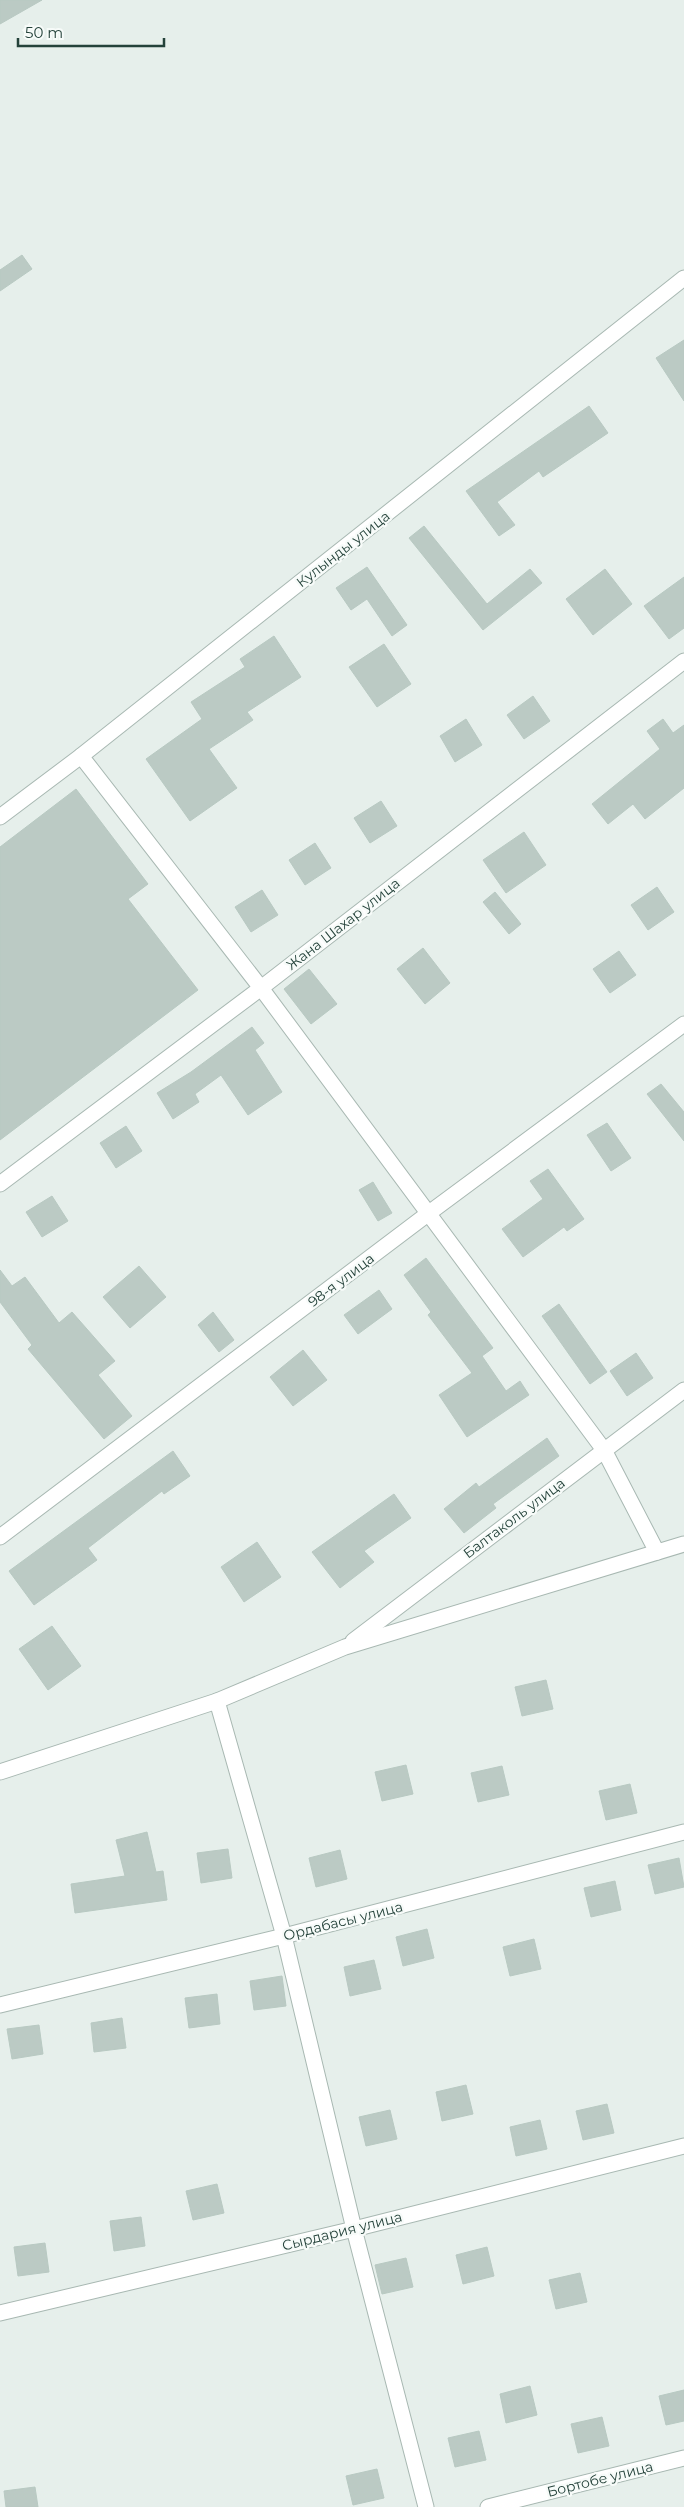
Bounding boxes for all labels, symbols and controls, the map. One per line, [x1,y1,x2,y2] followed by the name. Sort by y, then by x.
[18,15,164,47] scale bar
[25,23,63,42] text: 50 m
[293,507,393,591] street label: Кулынды улица
[283,874,403,974] street label: Жана Шахар улица
[304,1249,378,1311] street label: 98-я улица
[460,1474,568,1562] street label: Балтаколь улица
[281,1897,405,1945] street label: Ордабасы улица
[280,2207,404,2255] street label: Сырдария улица
[545,2457,655,2501] street label: Бортобе улица

